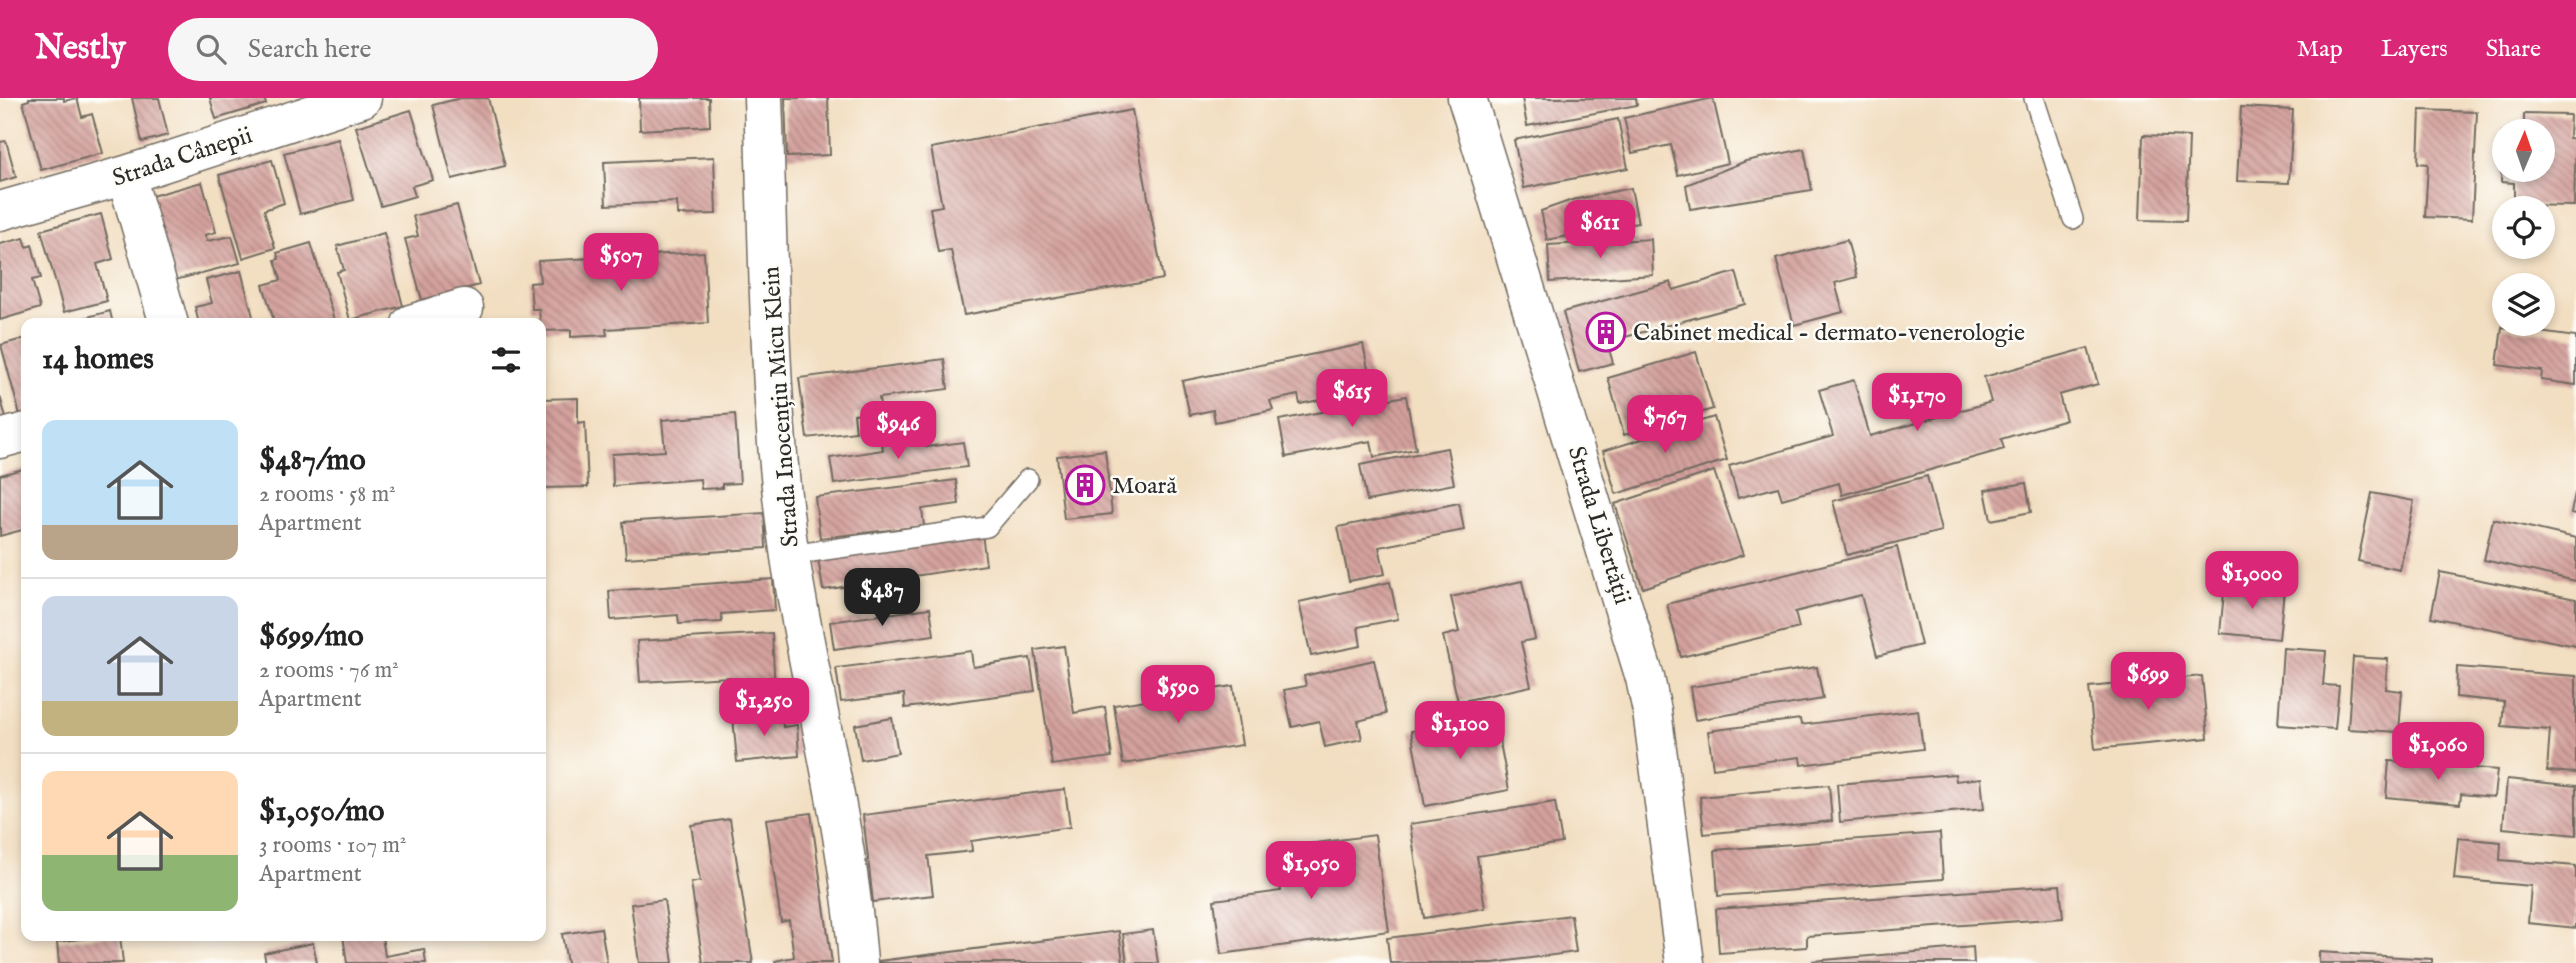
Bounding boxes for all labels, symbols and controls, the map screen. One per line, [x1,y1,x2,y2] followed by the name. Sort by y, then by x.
[168,18,658,81] search box
[35,28,126,70] text: Nestly
[192,30,230,68] icon: search
[248,33,372,66] text: Search here
[2297,34,2343,65] text: Map
[2381,34,2448,65] text: Layers
[2486,34,2541,65] text: Share
[2492,119,2555,182] north arrow
[2492,119,2555,336] map controls
[109,120,256,195] street label: Strada Cânepii
[2492,196,2555,259] button: locate
[1559,200,1641,260] pin: $611
[1580,208,1620,237] text: $611
[580,234,662,293] pin: $507
[599,241,643,270] text: $507
[756,265,807,548] street label: Strada Inocențiu Micu Klein
[2492,273,2555,336] button: layers
[1585,311,1627,353] building icon: Cabinet medical - dermato-venerologie
[1633,318,2025,349] place label: Cabinet medical - dermato-venerologie
[42,341,154,379] text: 14 homes
[487,341,525,379] icon: filters
[1311,370,1393,429] pin: $615
[1860,374,1974,433] pin: $1,170
[1332,377,1372,406] text: $615
[1888,381,1946,410] text: $1,170
[1624,396,1706,455] pin: $767
[857,402,939,461] pin: $946
[1643,403,1687,432] text: $767
[876,409,920,438] text: $946
[259,442,366,480] text: $487/mo
[1560,443,1637,608] street label: Strada Libertății
[98,448,182,532] icon: home
[1064,464,1106,506] building icon: Moară
[1112,471,1177,502] place label: Moară
[259,480,396,509] text: 2 rooms · 58 m²
[259,509,362,538] text: Apartment
[2195,552,2309,611] pin: $1,000
[2221,559,2283,588] text: $1,000
[841,568,923,628] pin: $487
[860,576,904,605] text: $487
[259,618,364,656] text: $699/mo
[98,624,182,708] icon: home
[2107,652,2189,712] pin: $699
[259,656,399,685] text: 2 rooms · 76 m²
[2127,660,2169,689] text: $699
[1137,666,1219,725] pin: $590
[1157,673,1199,702] text: $590
[707,678,821,738] pin: $1,250
[259,685,362,714] text: Apartment
[735,686,793,715] text: $1,250
[1403,702,1517,761] pin: $1,100
[1431,709,1489,738] text: $1,100
[2381,722,2495,782] pin: $1,060
[2408,730,2468,759] text: $1,060
[259,793,384,831] text: $1,050/mo
[98,799,182,883] icon: home
[259,831,407,860] text: 3 rooms · 107 m²
[1254,842,1368,901] pin: $1,050
[1282,849,1340,878] text: $1,050
[259,860,362,889] text: Apartment

